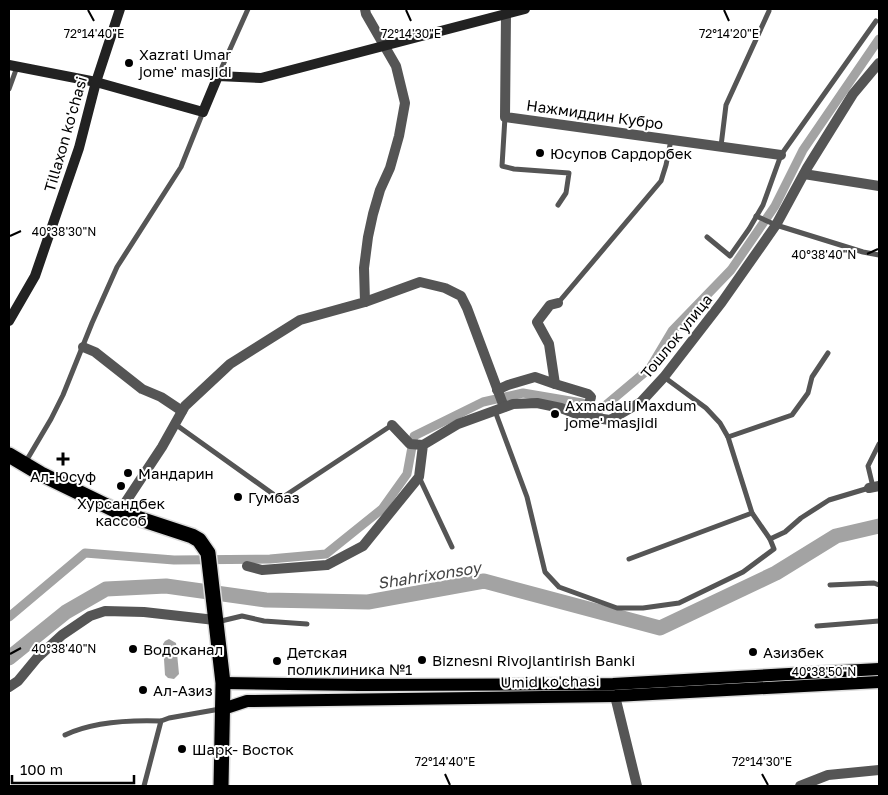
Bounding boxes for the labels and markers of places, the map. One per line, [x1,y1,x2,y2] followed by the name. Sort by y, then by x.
[138,45,232,80] place label: Xazrati Umar jome' masjidi
[123,57,135,69] marker: Xazrati Umar jome' masjidi
[550,144,692,162] place label: Юсупов Сардорбек
[534,147,546,159] marker: Юсупов Сардорбек
[564,396,697,431] place label: Axmadali Maxdum jome' masjidi
[549,408,561,420] marker: Axmadali Maxdum jome' masjidi
[57,453,69,465] marker: Ал-Юсуф
[138,464,214,482] place label: Мандарин
[30,467,96,485] place label: Ал-Юсуф
[122,467,134,479] marker: Мандарин
[115,480,127,492] marker: Хурсандбек кассоб
[248,488,300,506] place label: Гумбаз
[232,491,244,503] marker: Гумбаз
[77,494,165,529] place label: Хурсандбек кассоб
[143,640,223,658] place label: Водоканал
[127,643,139,655] marker: Водоканал
[287,643,412,678] place label: Детская поликлиника №1
[763,643,824,661] place label: Азизбек
[747,646,759,658] marker: Азизбек
[432,651,635,669] place label: Biznesni Rivojlantirish Banki
[416,654,428,666] marker: Biznesni Rivojlantirish Banki
[271,655,283,667] marker: Детская поликлиника №1
[153,681,213,699] place label: Ал-Азиз
[137,684,149,696] marker: Ал-Азиз
[192,740,294,758] place label: Шарк- Восток
[176,743,188,755] marker: Шарк- Восток

